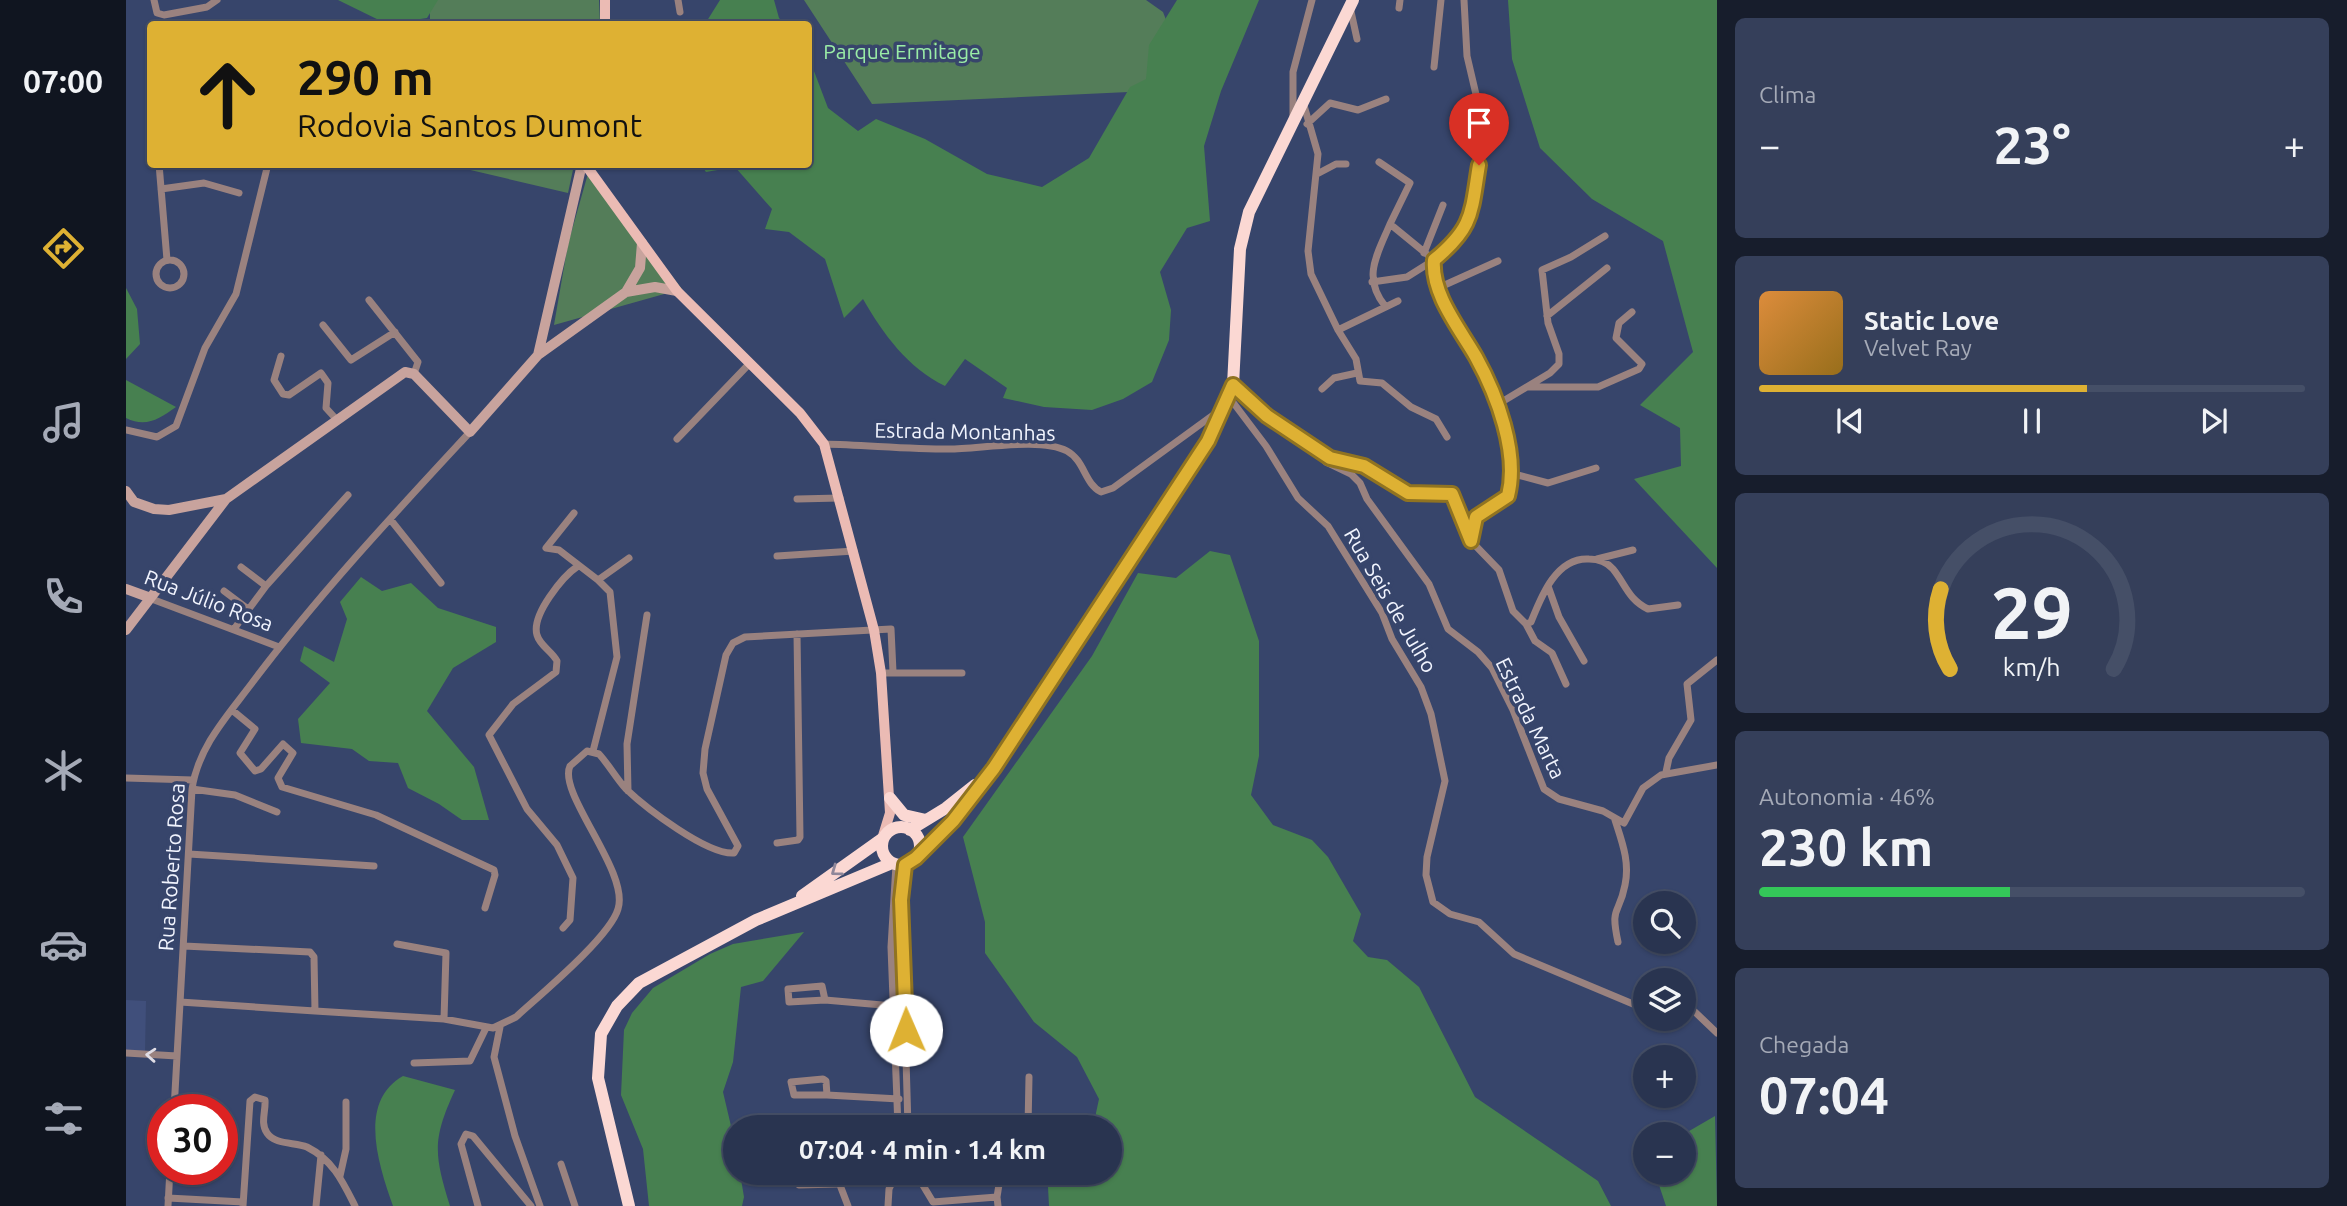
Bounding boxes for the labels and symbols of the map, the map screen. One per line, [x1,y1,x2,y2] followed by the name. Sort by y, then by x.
[823,39,981,63] park label: Parque Ermitage
[1449,93,1509,165] pin
[874,417,1056,445] street label: Estrada Montanhas
[1340,523,1442,677] street label: Rua Seis de Julho
[141,564,277,636] street label: Rua Júlio Rosa
[1491,654,1571,782] street label: Estrada Marta
[153,782,189,952] street label: Rua Roberto Rosa
[831,863,844,876] one-way arrow
[869,993,943,1067] position arrow
[146,1047,157,1062] one-way arrow
[147,1094,238,1185] speed limit sign: 30

